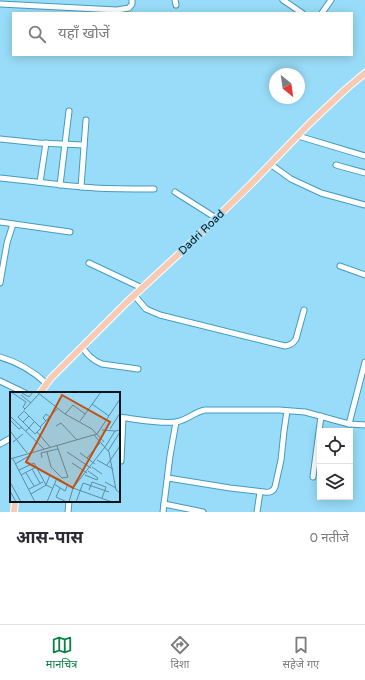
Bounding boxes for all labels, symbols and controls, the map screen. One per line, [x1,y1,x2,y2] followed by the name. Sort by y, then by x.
[12,12,353,56] search box
[26,23,48,45] icon: search
[58,24,110,42] text: यहाँ खोजें
[269,68,305,104] north arrow
[176,207,227,257] street label: Dadri Road
[10,392,120,502] inset map
[317,428,353,500] map controls
[317,428,353,464] button: locate
[317,464,353,500] button: layers
[16,527,83,548] text: आस-पास
[310,530,349,546] text: 0 नतीजे
[46,634,77,672] tab: मानचित्र
[169,634,191,672] tab: दिशा
[283,634,319,672] tab: सहेजे गए

